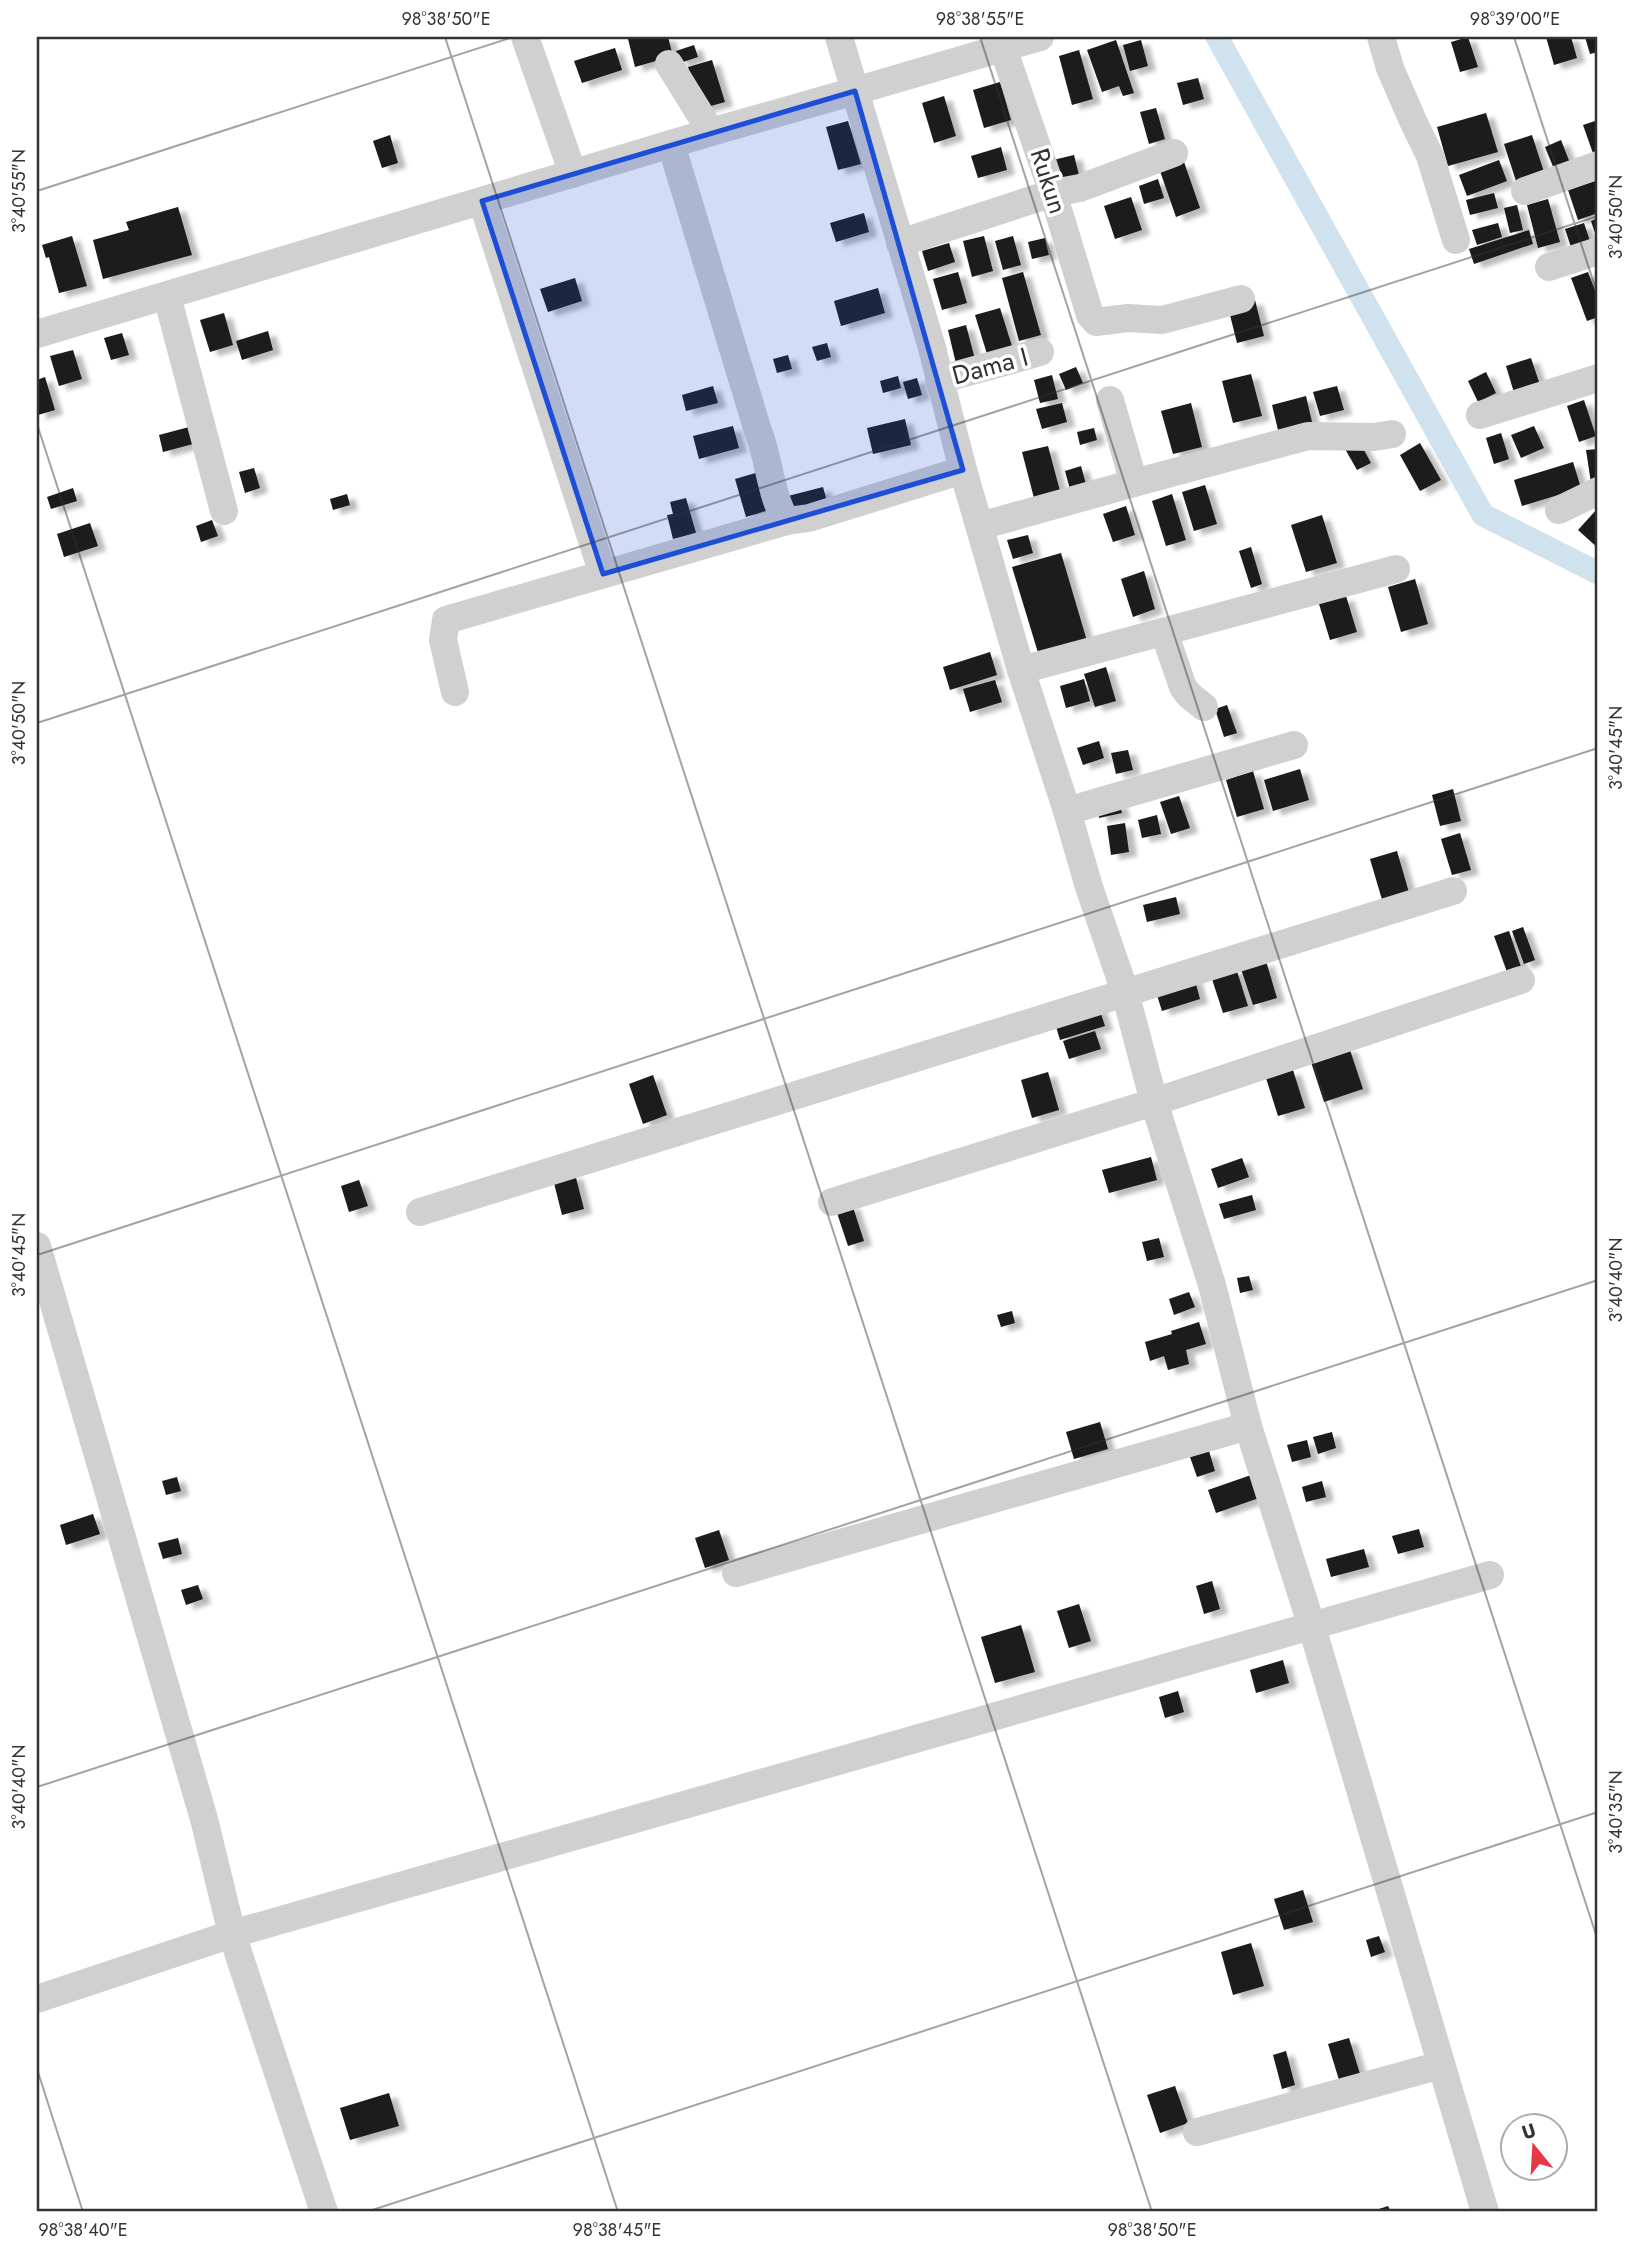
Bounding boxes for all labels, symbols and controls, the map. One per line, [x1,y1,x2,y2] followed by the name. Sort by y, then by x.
[401,6,491,32] text: 98°38'50"E
[936,6,1024,32] text: 98°38'55"E
[1470,6,1560,32] text: 98°39'00"E
[1021,143,1077,219] street label: Rukun
[6,149,32,233] text: 3°40'55"N
[1603,175,1629,259] text: 3°40'50"N
[948,338,1032,394] street label: Dama I
[6,681,32,765] text: 3°40'50"N
[1603,706,1629,790] text: 3°40'45"N
[6,1213,32,1297] text: 3°40'45"N
[1603,1238,1629,1322] text: 3°40'40"N
[6,1745,32,1829] text: 3°40'40"N
[1603,1770,1629,1854] text: 3°40'35"N
[1498,2112,1568,2182] north arrow
[1518,2116,1539,2146] text: U
[38,2217,128,2243] text: 98°38'40"E
[573,2217,661,2243] text: 98°38'45"E
[1107,2217,1197,2243] text: 98°38'50"E

